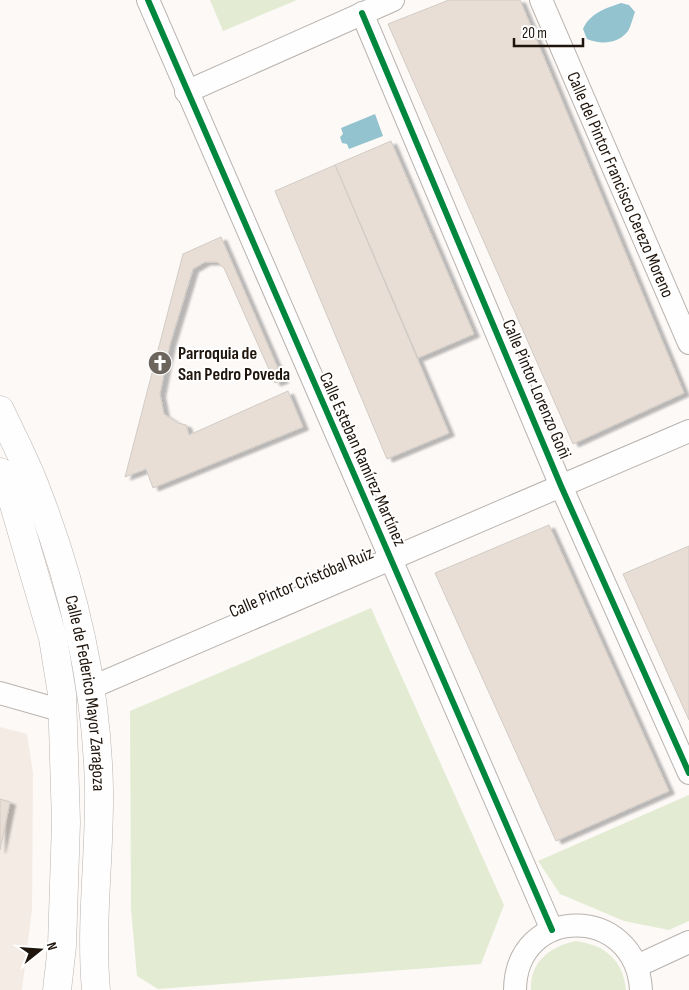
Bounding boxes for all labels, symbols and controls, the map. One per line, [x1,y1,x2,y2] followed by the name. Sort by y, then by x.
[514,15,583,47] scale bar
[522,24,547,43] text: 20 m
[562,69,678,301] street label: Calle del Pintor Francisco Cerezo Moreno
[498,316,575,462] street label: Calle Pintor Lorenzo Goñi
[178,343,290,385] place label: Parroquia de San Pedro Poveda
[147,350,173,376] church icon: Parroquia de San Pedro Poveda
[315,369,411,550] street label: Calle Esteban Ramírez Martínez
[226,542,377,622] street label: Calle Pintor Cristóbal Ruiz
[60,593,109,792] street label: Calle de Federico Mayor Zaragoza
[15,925,65,975] north arrow
[43,940,61,952] text: N

